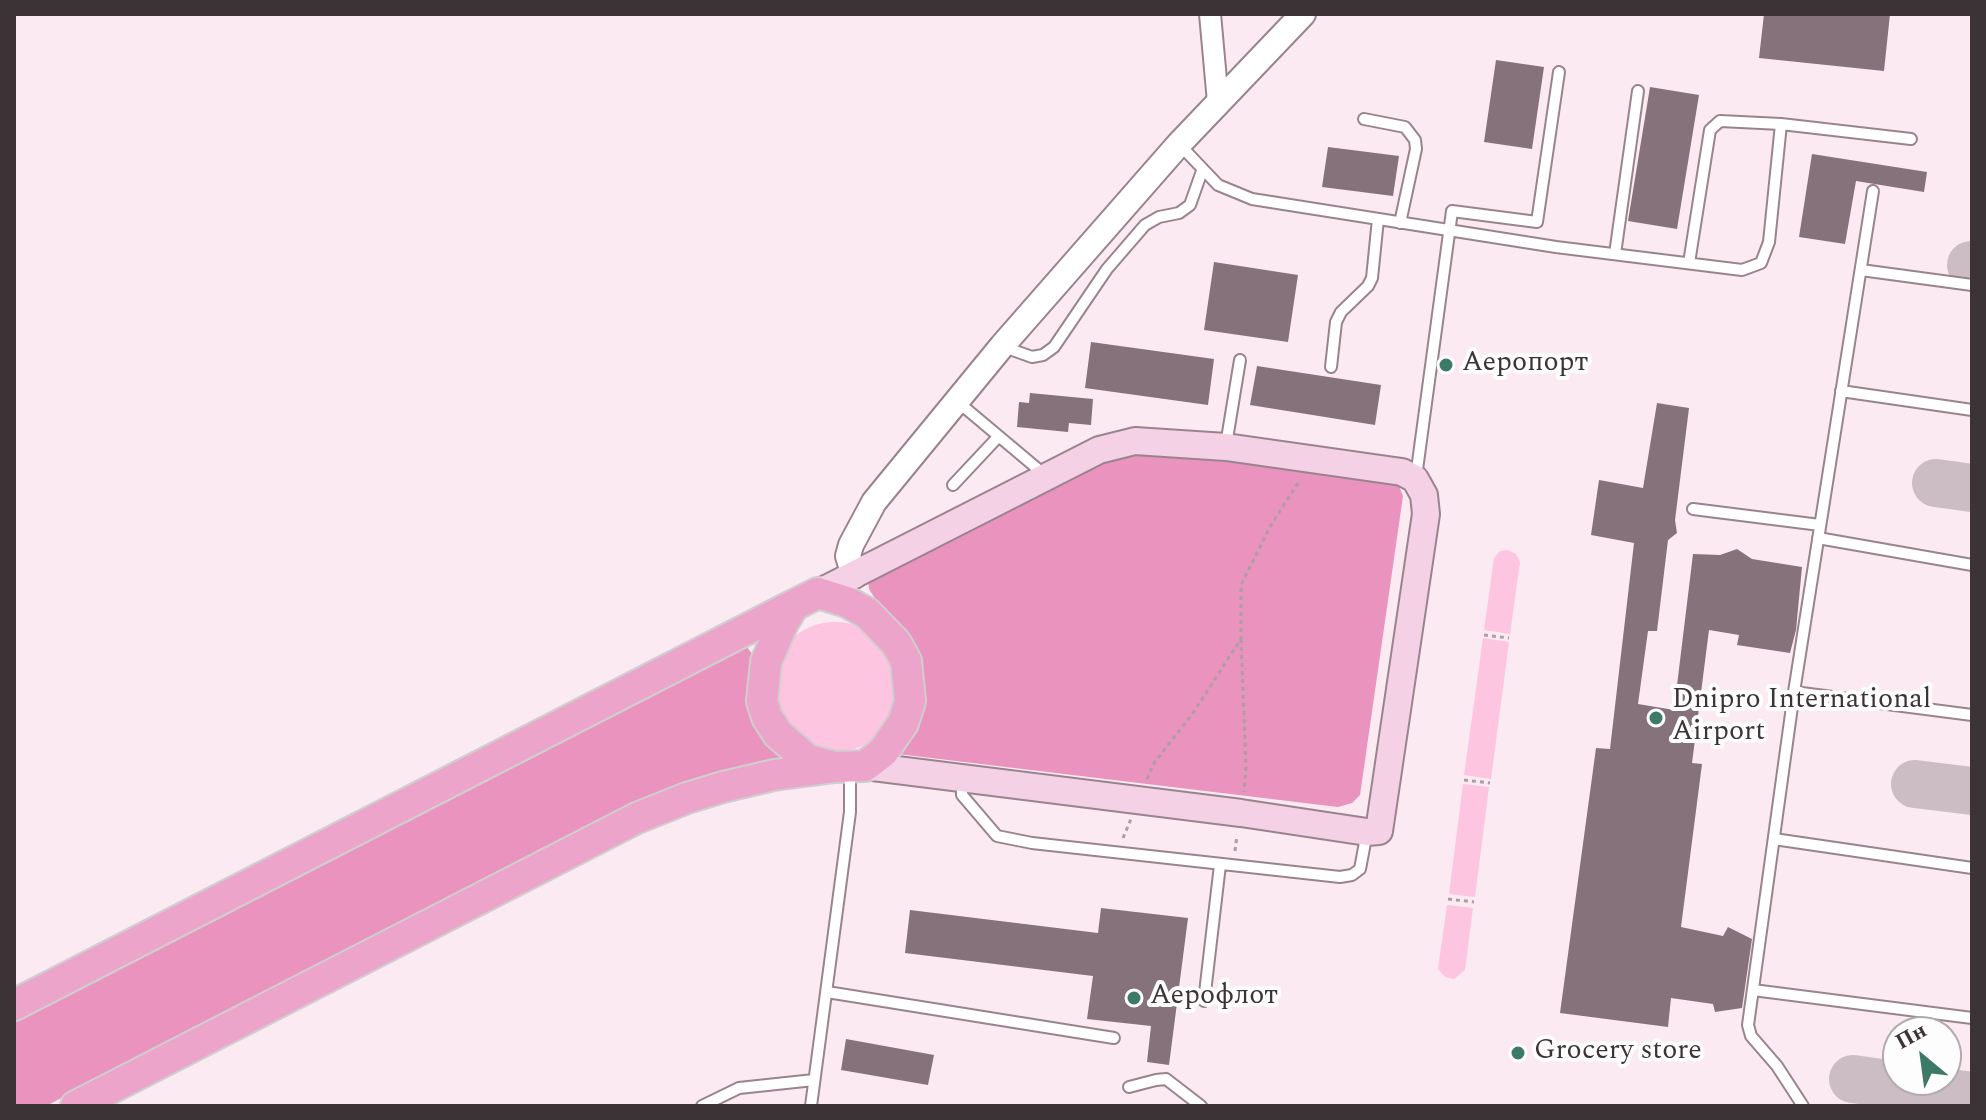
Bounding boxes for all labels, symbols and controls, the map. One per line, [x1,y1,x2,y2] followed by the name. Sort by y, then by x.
[1462,348,1588,382] place label: Аеропорт
[1437,356,1455,374] marker: Аеропорт
[1672,685,1931,751] place label: Dnipro International Airport
[1647,709,1665,727] marker: Dnipro International Airport
[1150,981,1278,1015] place label: Аерофлот
[1125,989,1143,1007] marker: Аерофлот
[1889,1014,1933,1058] text: Пн
[1882,1016,1962,1096] north arrow
[1534,1036,1702,1070] place label: Grocery store
[1509,1044,1527,1062] marker: Grocery store

